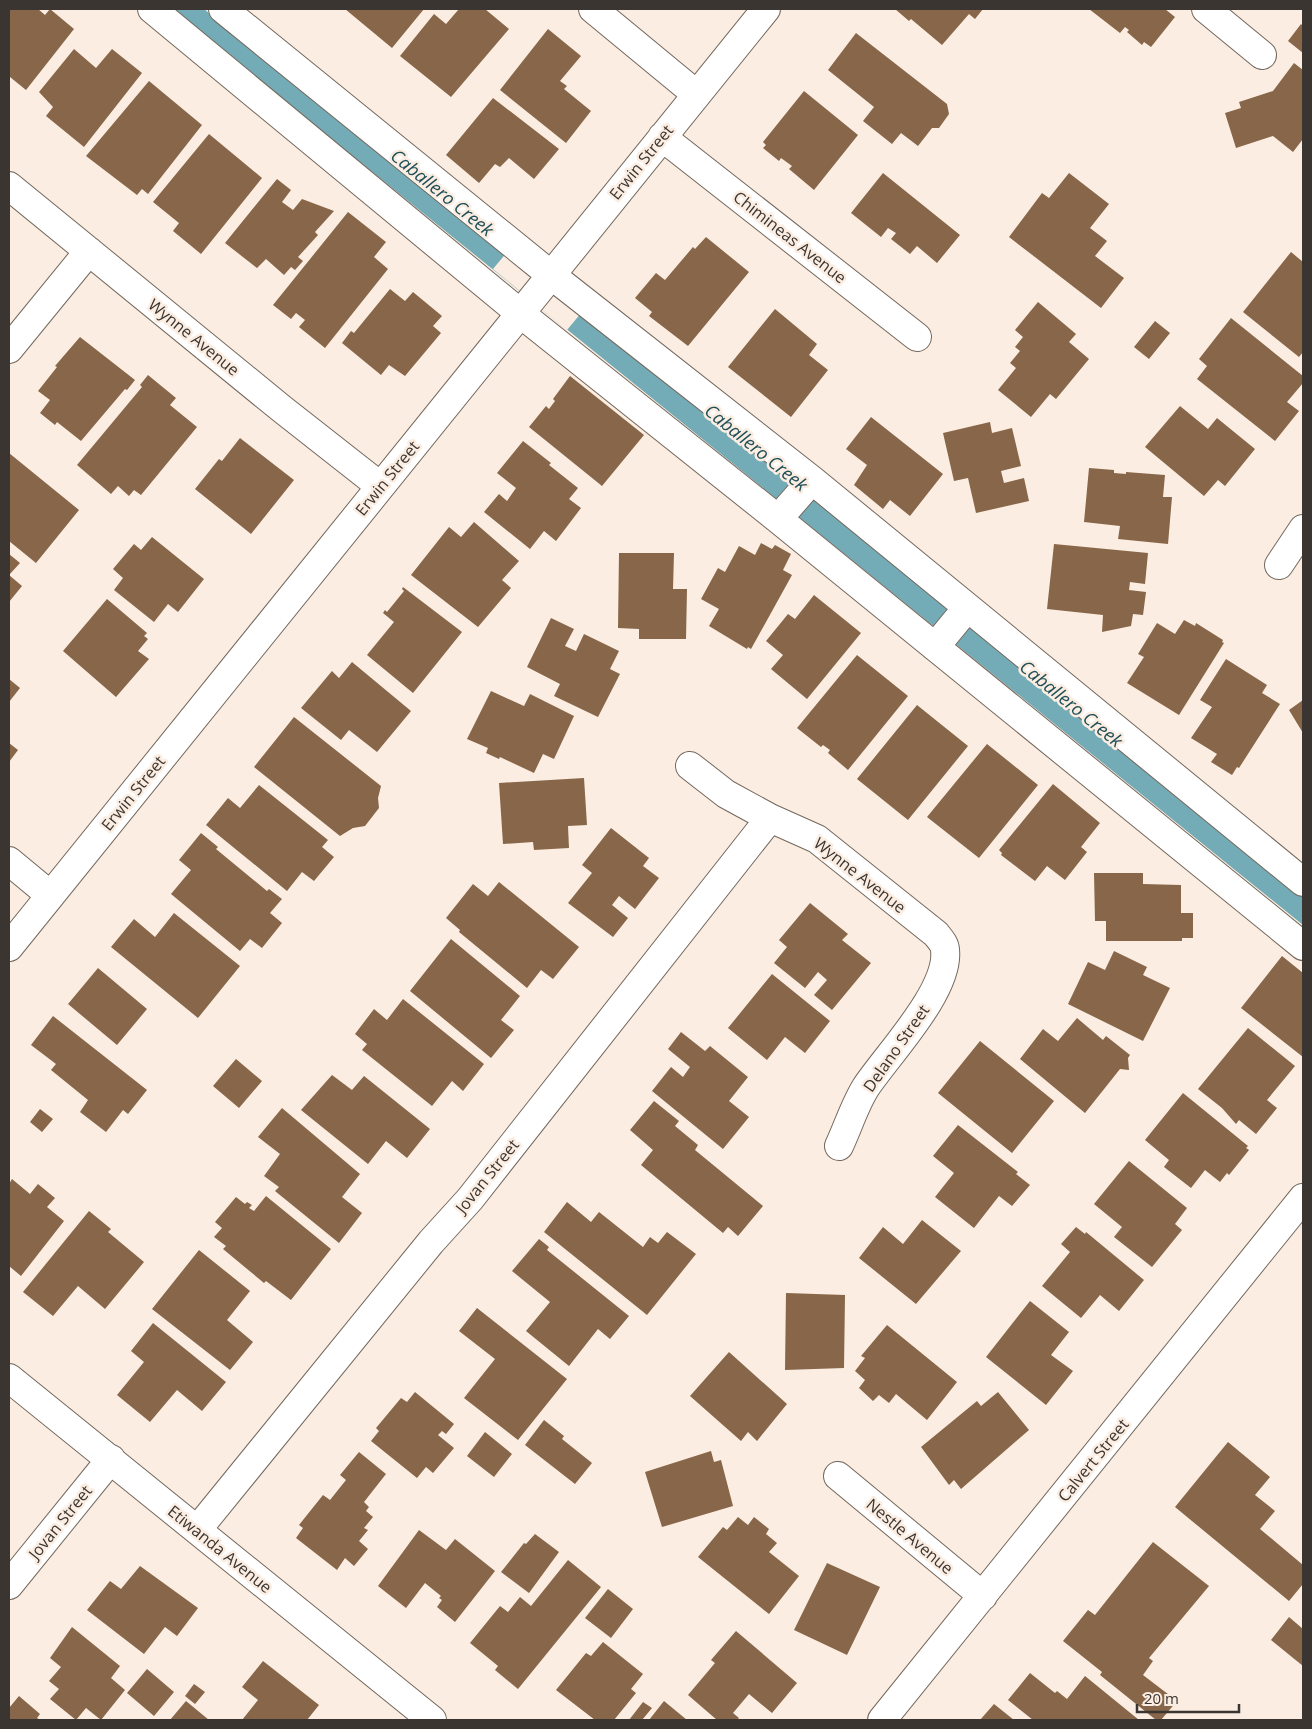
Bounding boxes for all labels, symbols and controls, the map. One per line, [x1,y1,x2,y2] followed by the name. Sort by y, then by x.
[604,120,678,204] street label: Erwin Street
[386,143,500,242] water label: Caballero Creek
[729,186,851,288] street label: Chimineas Avenue
[144,293,244,381] street label: Wynne Avenue
[700,398,814,497] water label: Caballero Creek
[350,436,424,520] street label: Erwin Street
[1015,654,1129,753] water label: Caballero Creek
[96,751,170,835] street label: Erwin Street
[809,832,911,918] street label: Wynne Avenue
[858,1000,934,1096] street label: Delano Street
[449,1134,524,1219] street label: Jovan Street
[1053,1414,1134,1506] street label: Calvert Street
[22,1480,97,1565] street label: Jovan Street
[862,1493,958,1579] street label: Nestle Avenue
[163,1500,277,1598] street label: Etiwanda Avenue
[1137,1682,1240,1714] scale bar
[1144,1688,1179,1708] text: 20 m

